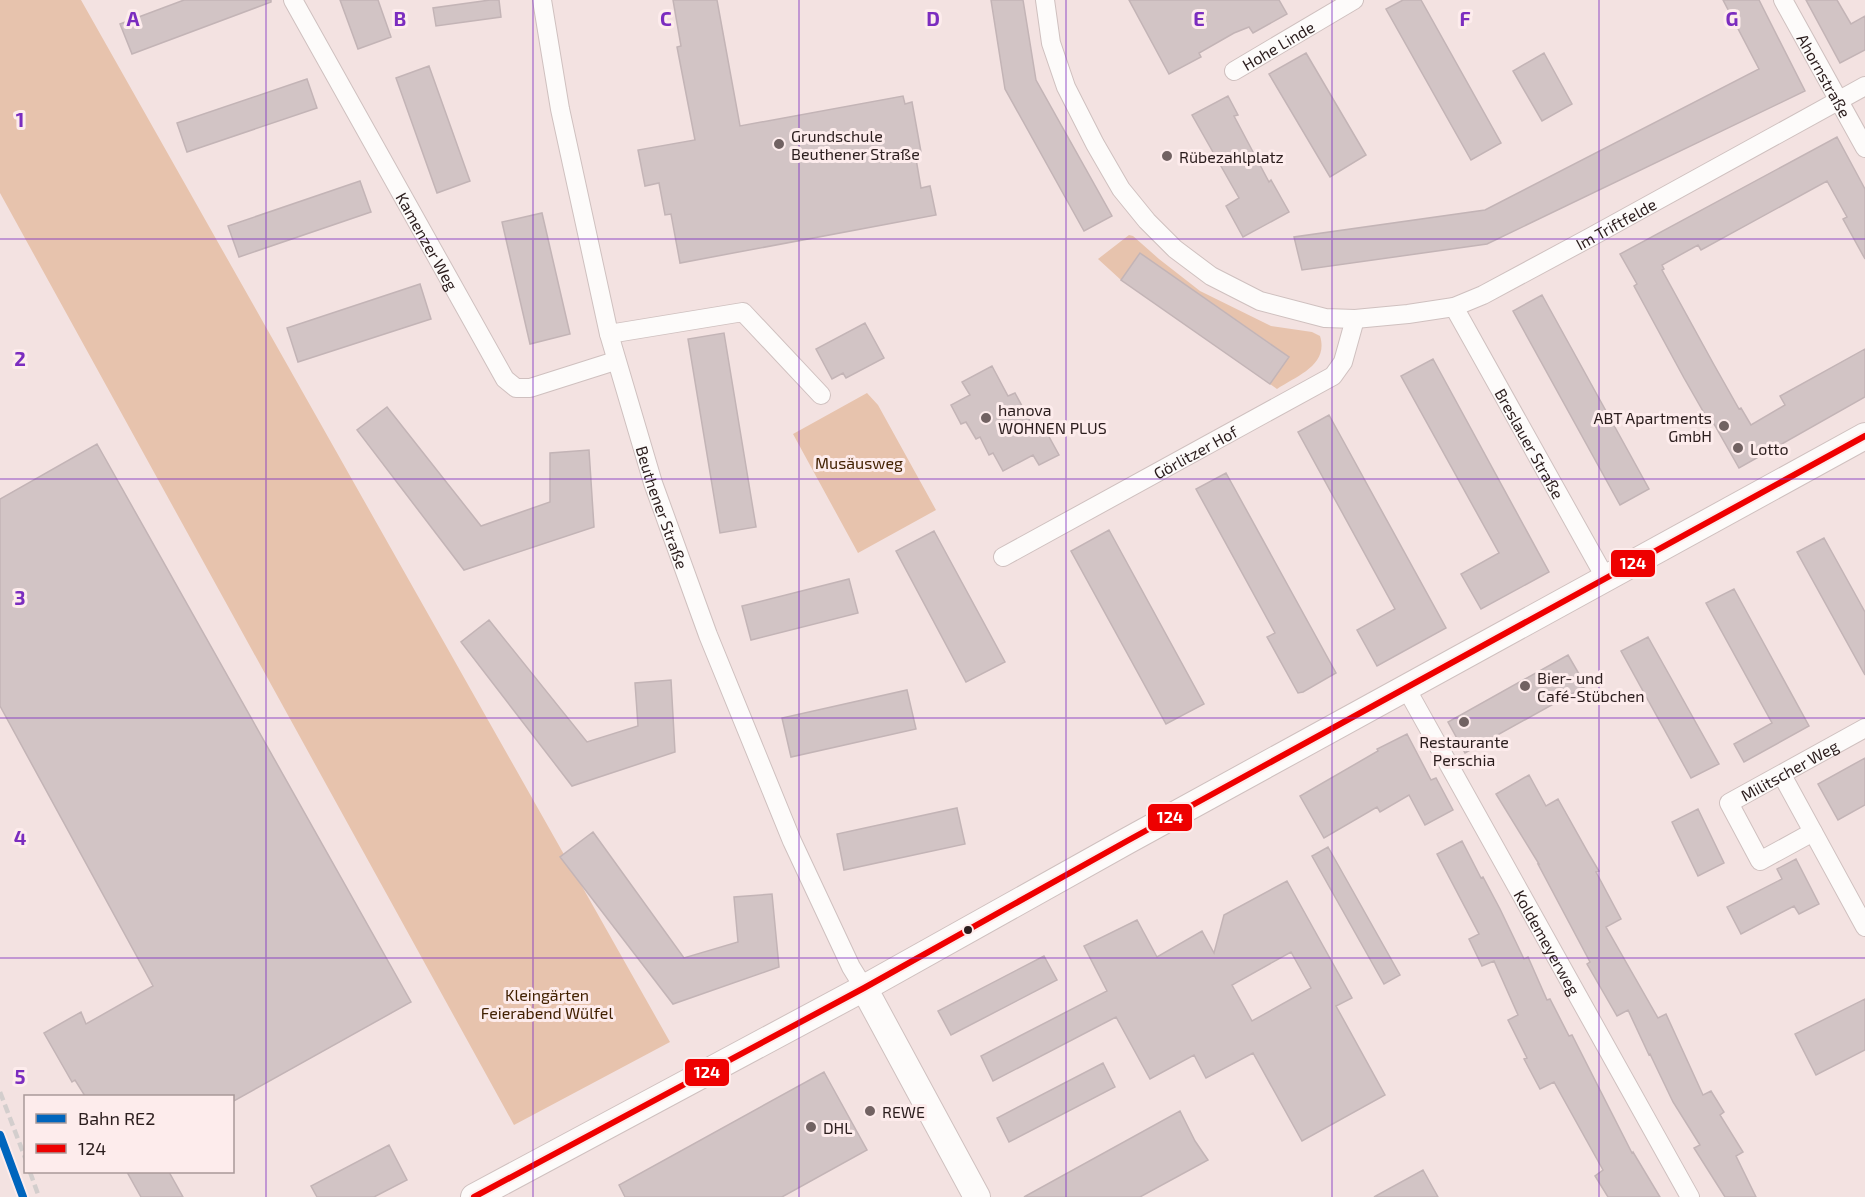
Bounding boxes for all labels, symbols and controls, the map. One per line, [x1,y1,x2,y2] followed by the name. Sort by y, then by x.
[126,6,140,30] text: A
[394,6,406,30] text: B
[660,6,672,30] text: C
[926,6,940,30] text: D
[1193,6,1205,30] text: E
[1459,6,1471,30] text: F
[1726,6,1738,30] text: G
[1238,16,1317,74] street label: Hohe Linde
[1794,30,1856,120] street label: Ahornstraße
[16,107,24,131] text: 1
[791,126,920,163] place label: Grundschule Beuthener Straße
[772,137,786,151] marker: Grundschule Beuthener Straße
[1179,147,1284,166] place label: Rübezahlplatz
[1160,149,1174,163] marker: Rübezahlplatz
[393,189,463,293] street label: Kamenzer Weg
[1572,193,1659,253] street label: Im Triftfelde
[14,346,26,370] text: 2
[1492,385,1569,502] street label: Breslauer Straße
[998,400,1107,437] place label: hanova WOHNEN PLUS
[1594,408,1712,445] place label: ABT Apartments GmbH
[979,411,993,425] marker: hanova WOHNEN PLUS
[1717,419,1731,433] marker: ABT Apartments GmbH
[1150,421,1241,482] street label: Görlitzer Hof
[1750,439,1789,458] place label: Lotto
[1731,441,1745,455] marker: Lotto
[633,443,693,571] street label: Beuthener Straße
[815,453,903,472] park label: Musäusweg
[1610,549,1656,578] line badge: 124
[1620,553,1646,572] text: 124
[14,585,26,609] text: 3
[1537,668,1645,705] place label: Bier- und Café-Stübchen
[1518,679,1532,693] marker: Bier- und Café-Stübchen
[1457,715,1471,729] marker: Restaurante Perschia
[1419,732,1509,769] place label: Restaurante Perschia
[1737,735,1841,804] street label: Militscher Weg
[1147,803,1193,832] line badge: 124
[1157,807,1183,826] text: 124
[14,825,27,849] text: 4
[1511,886,1585,998] street label: Koldemeyerweg
[962,924,974,936] unlabelled marker
[481,985,613,1022] park label: Kleingärten Feierabend Wülfel
[684,1058,730,1087] line badge: 124
[694,1062,720,1081] text: 124
[14,1064,26,1088] text: 5
[24,1095,234,1173] legend
[882,1102,925,1121] place label: REWE
[863,1104,877,1118] marker: REWE
[78,1107,155,1129] text: Bahn RE2
[823,1118,853,1137] place label: DHL
[804,1120,818,1134] marker: DHL
[78,1137,106,1159] text: 124

